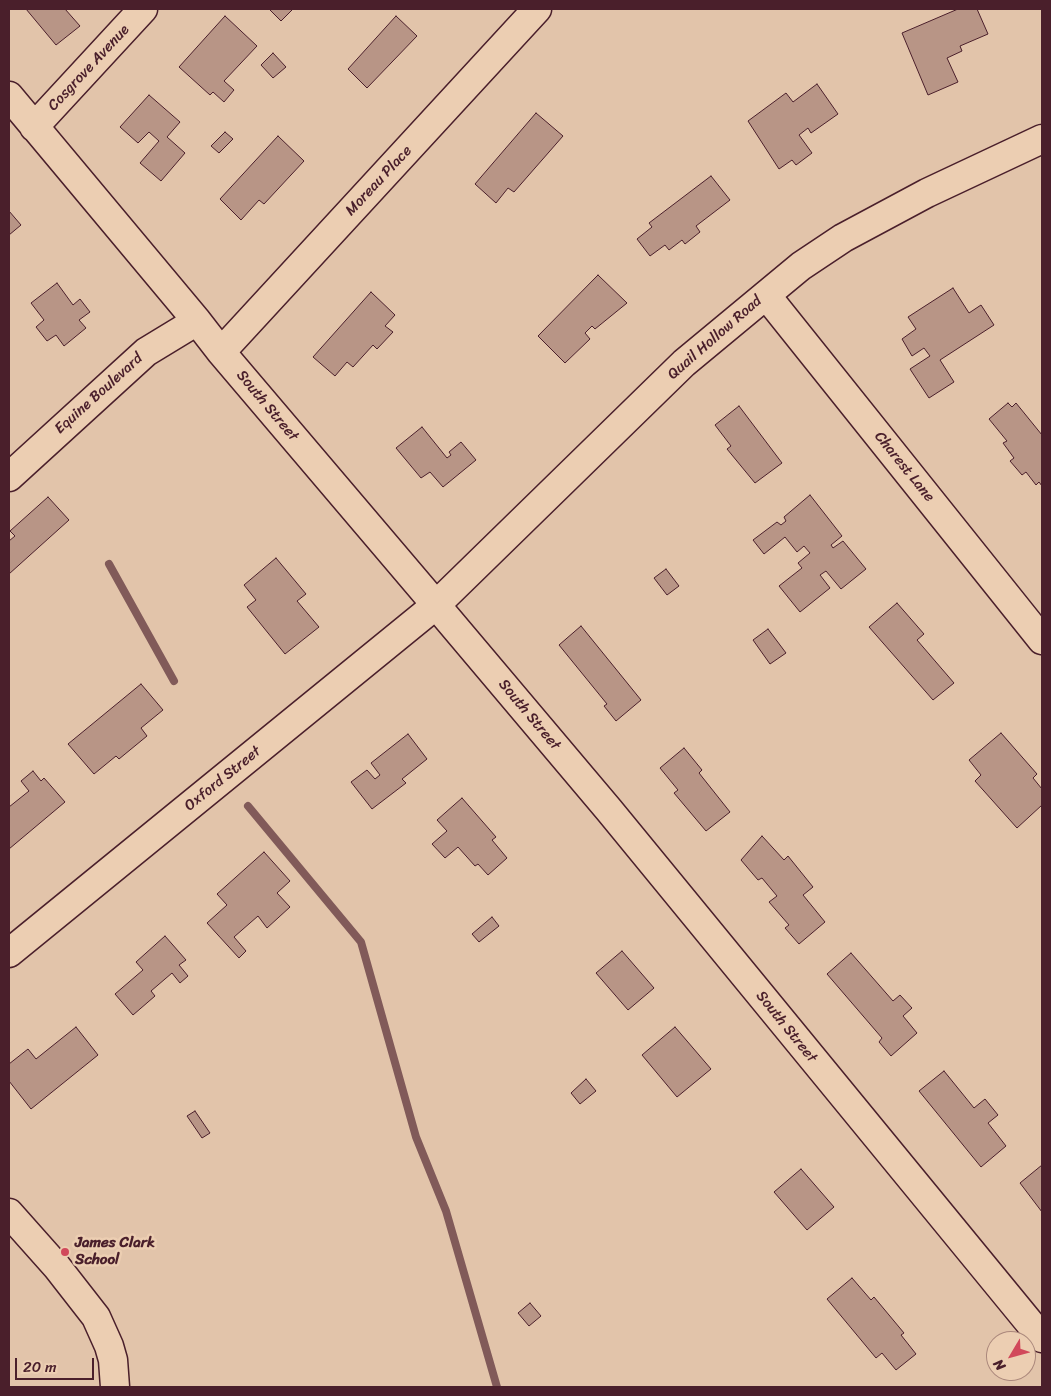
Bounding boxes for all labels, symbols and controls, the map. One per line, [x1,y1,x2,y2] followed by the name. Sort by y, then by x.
[44,21,134,115] street label: Cosgrove Avenue
[342,142,416,220] street label: Moreau Place
[664,292,766,384] street label: Quail Hollow Road
[51,350,147,438] street label: Equine Boulevard
[232,367,302,445] street label: South Street
[870,428,938,506] street label: Charest Lane
[494,676,564,754] street label: South Street
[181,743,265,815] street label: Oxford Street
[752,988,820,1066] street label: South Street
[75,1234,155,1269] place label: James Clark School
[59,1246,71,1258] marker: James Clark School
[986,1331,1036,1381] north arrow
[18,1348,96,1380] scale bar
[987,1353,1012,1376] text: N
[23,1354,57,1380] text: 20 m

